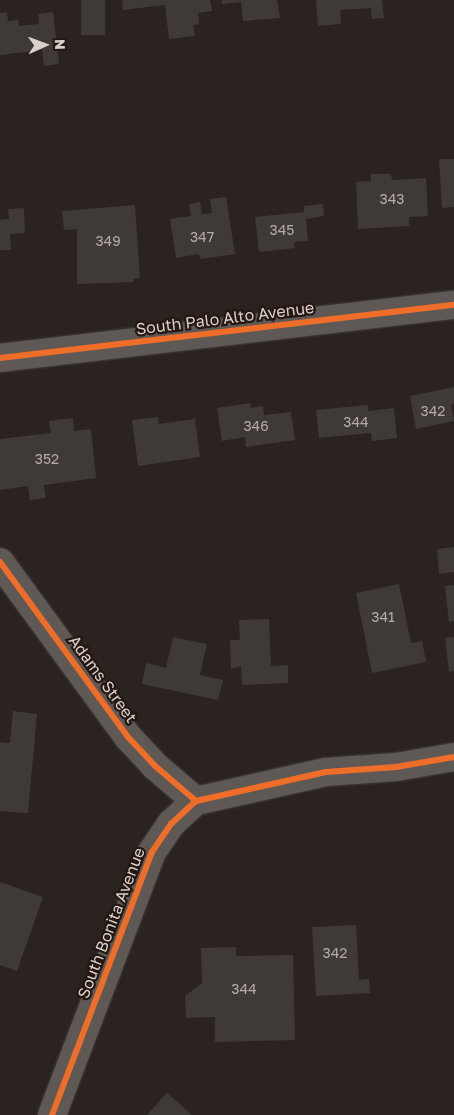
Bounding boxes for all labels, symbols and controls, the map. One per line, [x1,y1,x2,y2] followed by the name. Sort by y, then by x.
[20,20,70,70] north arrow
[52,39,69,50] text: N
[380,191,404,207] house number: 343
[270,222,294,238] house number: 345
[190,229,214,245] house number: 347
[95,233,121,249] house number: 349
[135,298,315,338] street label: South Palo Alto Avenue
[421,403,445,419] house number: 342
[343,414,369,430] house number: 344
[243,418,269,434] house number: 346
[35,451,59,467] house number: 352
[371,609,395,625] house number: 341
[65,632,141,726] street label: Adams Street
[73,845,149,1001] street label: South Bonita Avenue
[323,945,347,961] house number: 342
[231,981,257,997] house number: 344

